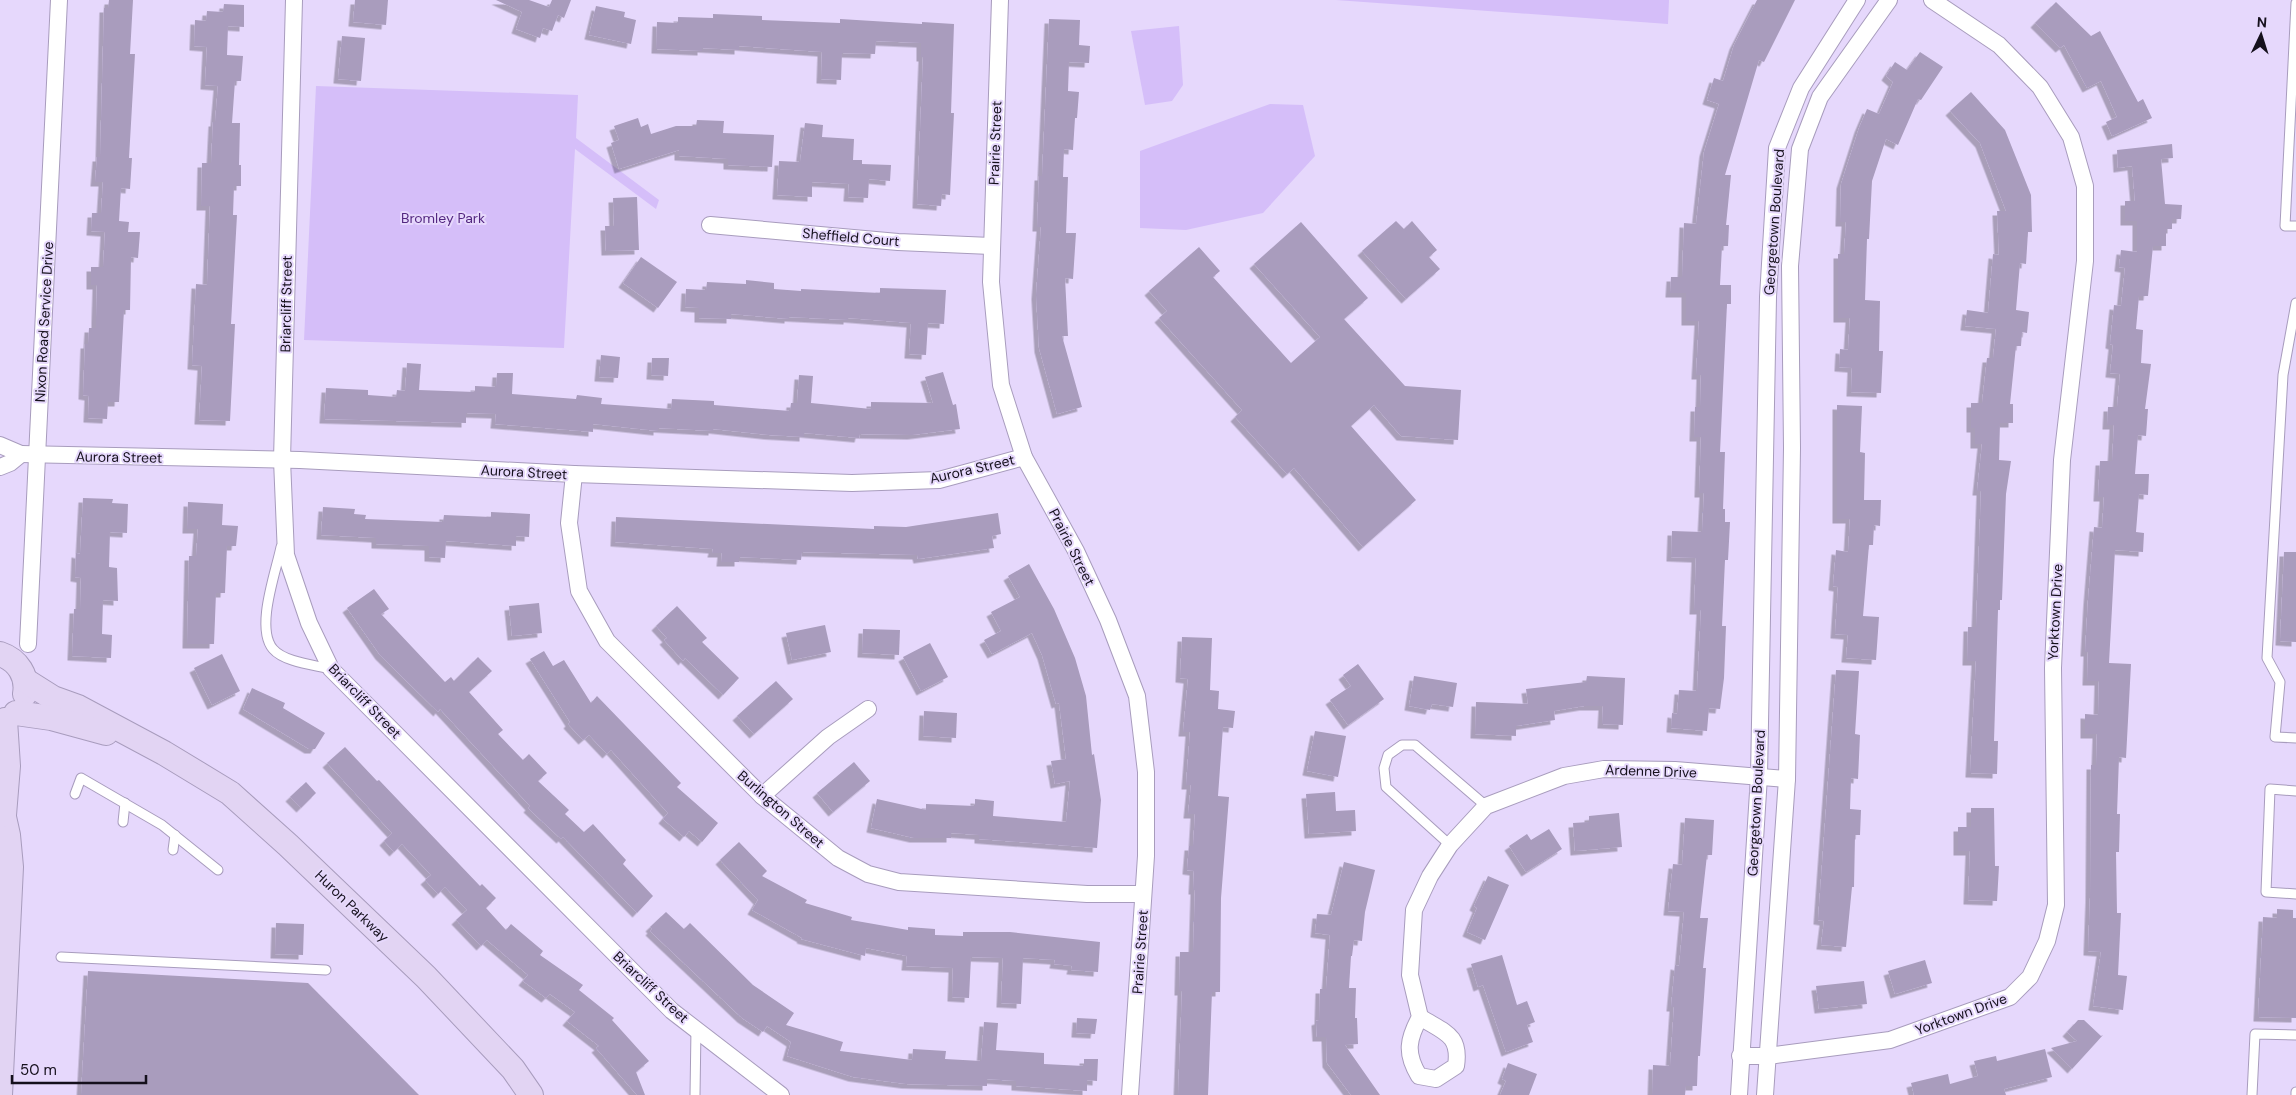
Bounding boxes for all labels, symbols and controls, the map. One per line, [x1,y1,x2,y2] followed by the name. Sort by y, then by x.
[2236,10,2286,60] north arrow
[2256,13,2268,31] text: N
[985,101,1005,185] street label: Prairie Street
[1760,148,1788,296] street label: Georgetown Boulevard
[401,209,485,227] park label: Bromley Park
[802,224,900,250] street label: Sheffield Court
[31,241,57,403] street label: Nixon Road Service Drive
[276,255,296,353] street label: Briarcliff Street
[76,447,162,467] street label: Aurora Street
[928,450,1016,488] street label: Aurora Street
[480,461,568,483] street label: Aurora Street
[1045,505,1099,589] street label: Prairie Street
[2043,563,2067,661] street label: Yorktown Drive
[325,660,405,742] street label: Briarcliff Street
[1743,729,1769,877] street label: Georgetown Boulevard
[1605,760,1697,782] street label: Ardenne Drive
[734,766,828,852] street label: Burlington Street
[311,866,393,946] street label: Huron Parkway
[1128,909,1152,995] street label: Prairie Street
[609,947,693,1027] street label: Briarcliff Street
[1913,989,2009,1039] street label: Yorktown Drive
[12,1052,146,1084] scale bar
[20,1060,57,1080] text: 50 m

